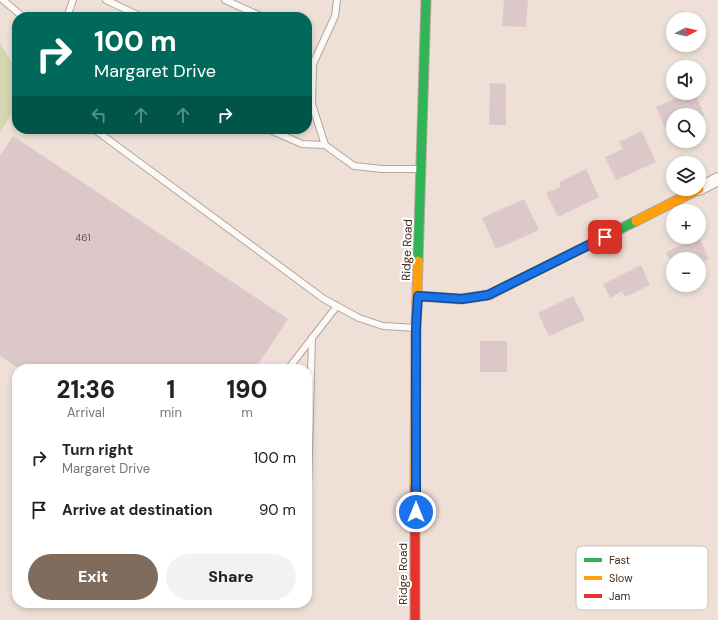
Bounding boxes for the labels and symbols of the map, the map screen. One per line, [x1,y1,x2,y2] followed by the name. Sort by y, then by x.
[666,12,706,52] north arrow
[398,219,416,281] street label: Ridge Road
[588,220,622,254] pin
[75,231,91,244] house number: 461
[395,491,437,533] position arrow
[395,543,411,605] street label: Ridge Road
[576,546,708,610] legend
[609,553,630,567] text: Fast
[609,571,633,585] text: Slow
[609,589,630,603] text: Jam

